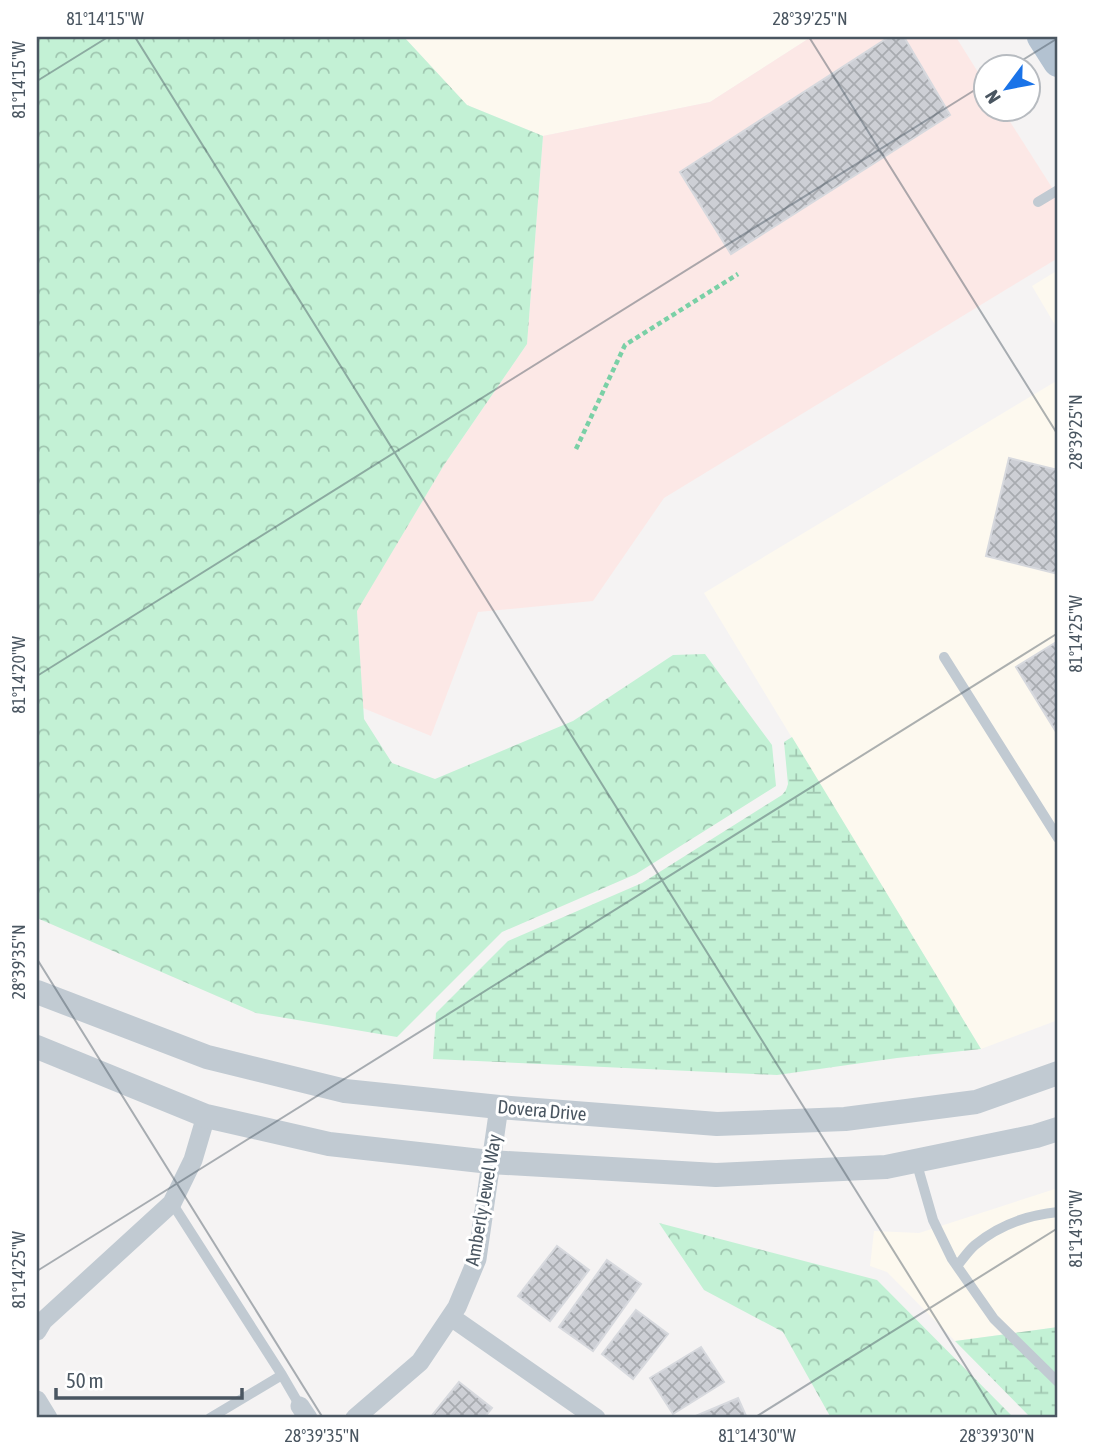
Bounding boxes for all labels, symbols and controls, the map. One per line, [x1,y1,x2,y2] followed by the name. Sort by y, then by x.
[66,8,144,29] text: 81°14'15"W
[772,8,848,29] text: 28°39'25"N
[8,41,29,119] text: 81°14'15"W
[972,52,1042,122] north arrow
[980,86,1005,108] text: N
[1065,394,1086,470] text: 28°39'25"N
[1065,595,1086,673] text: 81°14'25"W
[8,636,29,714] text: 81°14'20"W
[8,924,29,1000] text: 28°39'35"N
[497,1095,587,1125] street label: Dovera Drive
[461,1132,505,1268] street label: Amberly Jewel Way
[1065,1190,1086,1268] text: 81°14'30"W
[8,1231,29,1309] text: 81°14'25"W
[56,1357,242,1401] scale bar
[66,1368,104,1392] text: 50 m
[284,1425,360,1446] text: 28°39'35"N
[718,1425,796,1446] text: 81°14'30"W
[959,1425,1035,1446] text: 28°39'30"N

